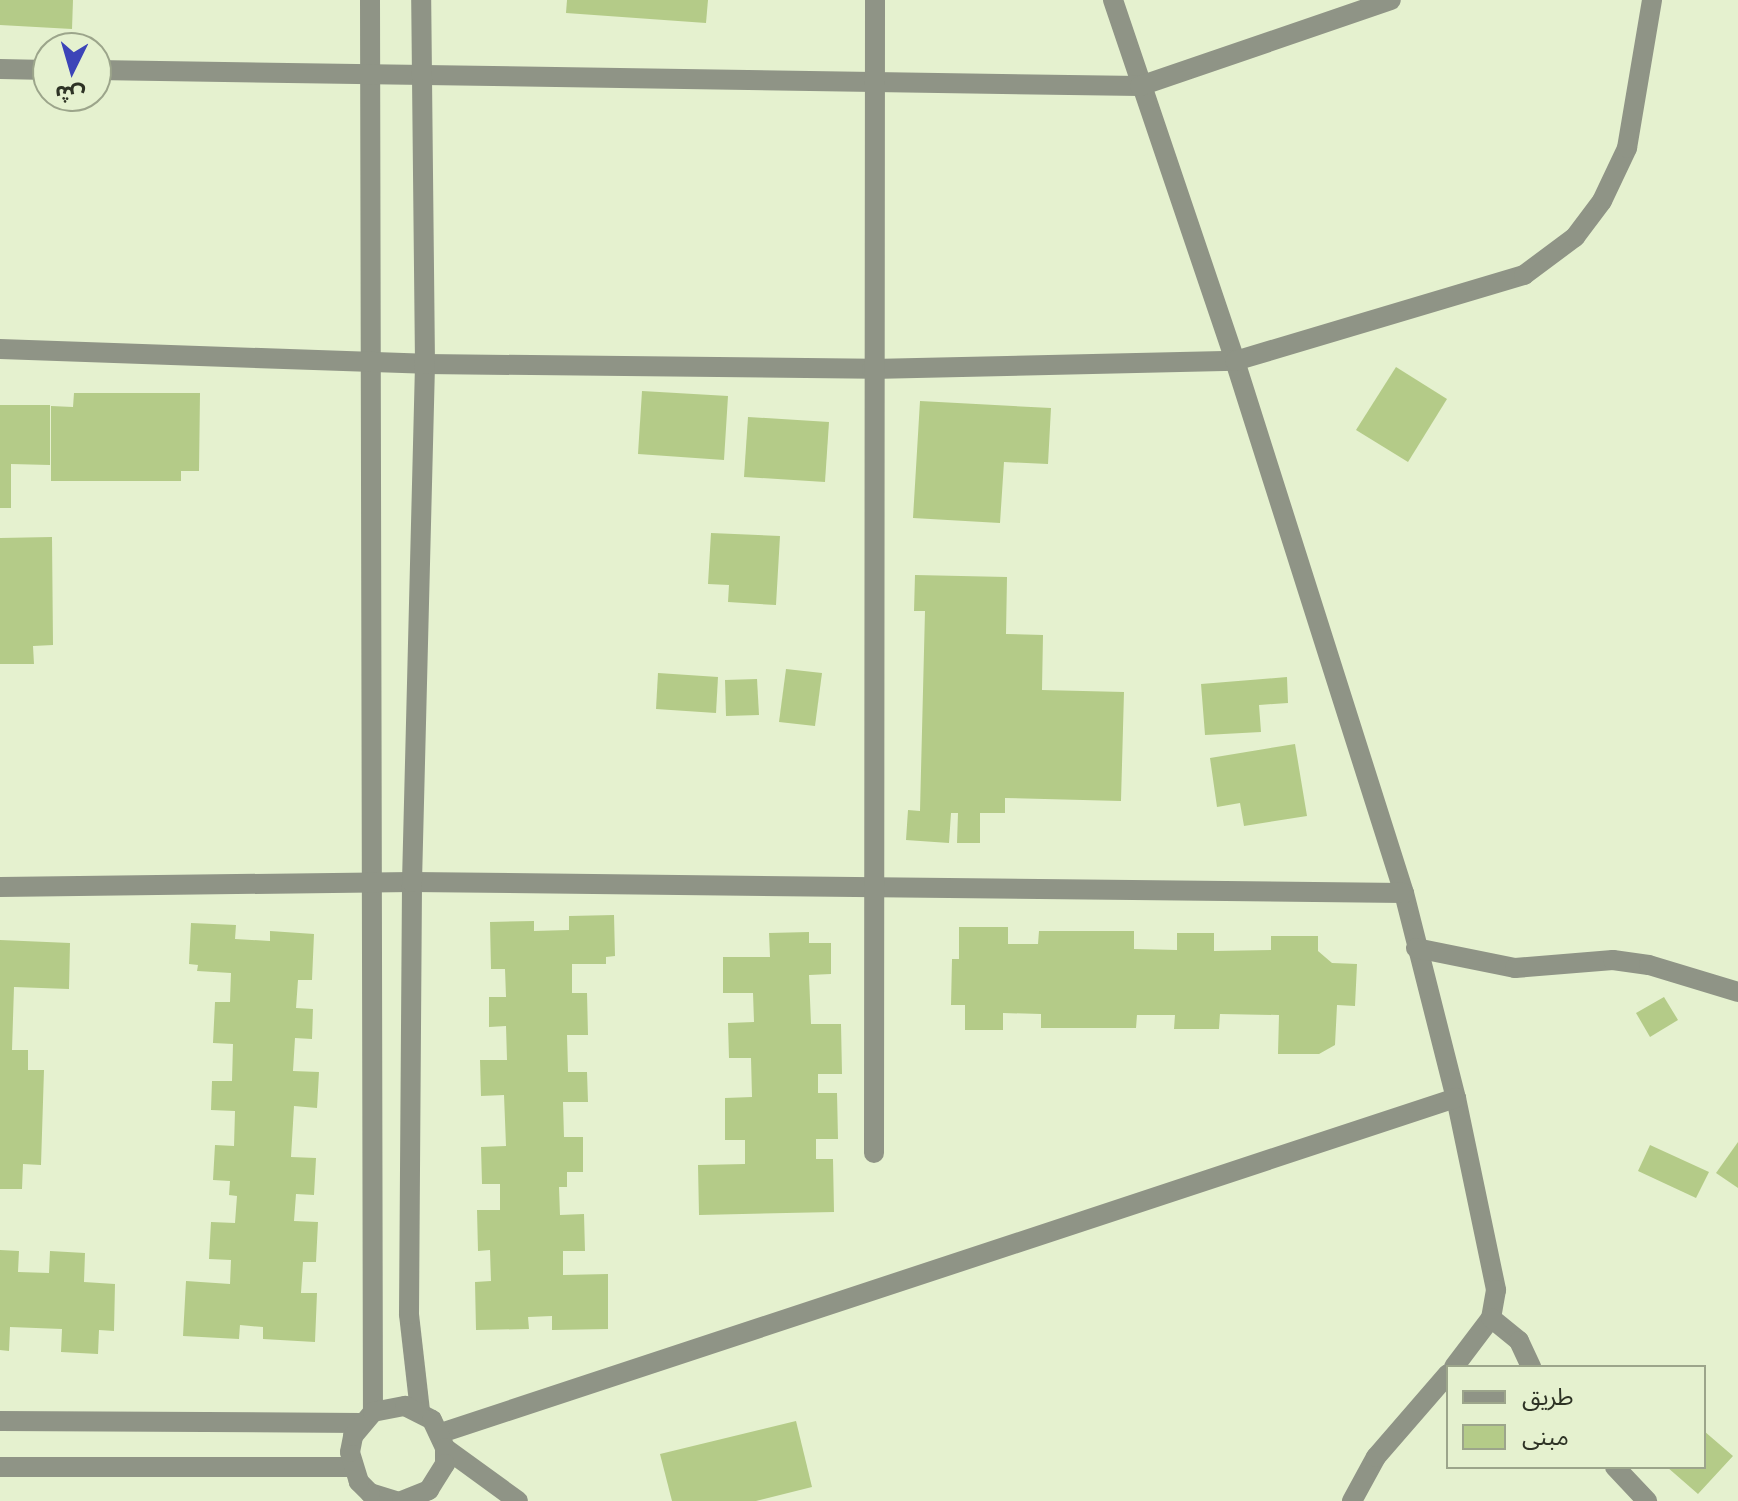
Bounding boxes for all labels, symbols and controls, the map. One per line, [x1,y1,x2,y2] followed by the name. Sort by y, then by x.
[32,32,112,112] north arrow
[54,79,86,110] text: ش
[1446,1365,1706,1469] legend
[1522,1381,1574,1412] text: طريق
[1522,1421,1569,1452] text: مبنى

